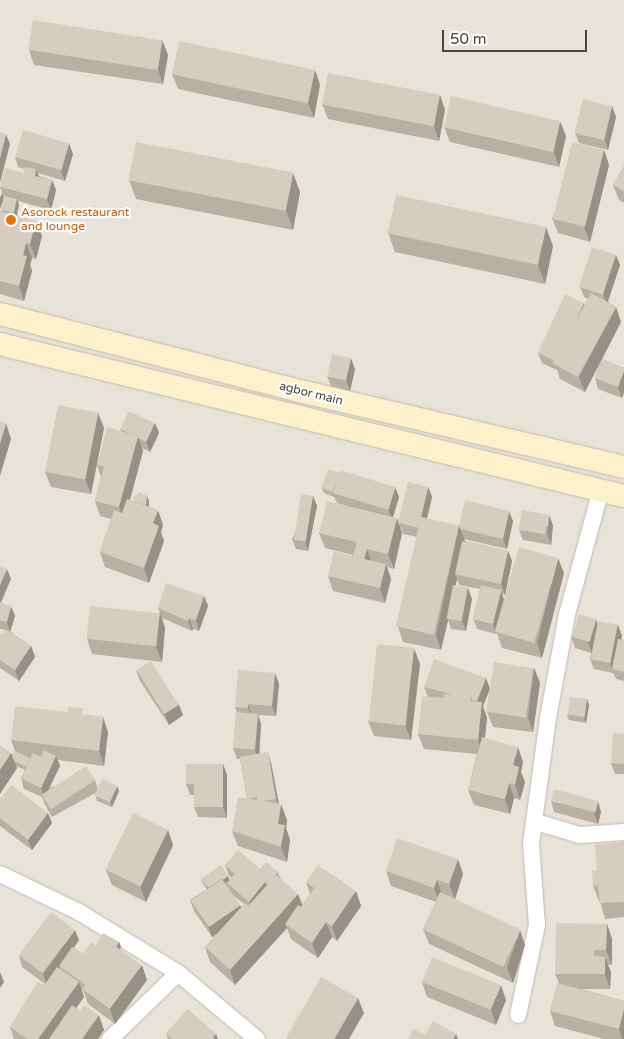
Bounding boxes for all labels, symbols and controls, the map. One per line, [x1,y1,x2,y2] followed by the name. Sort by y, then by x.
[444,20,589,52] scale bar
[450,30,487,48] text: 50 m
[21,206,129,234] place label: Asorock restaurant and lounge
[5,214,17,226] marker: Asorock restaurant and lounge
[278,379,344,409] street label: agbor main

